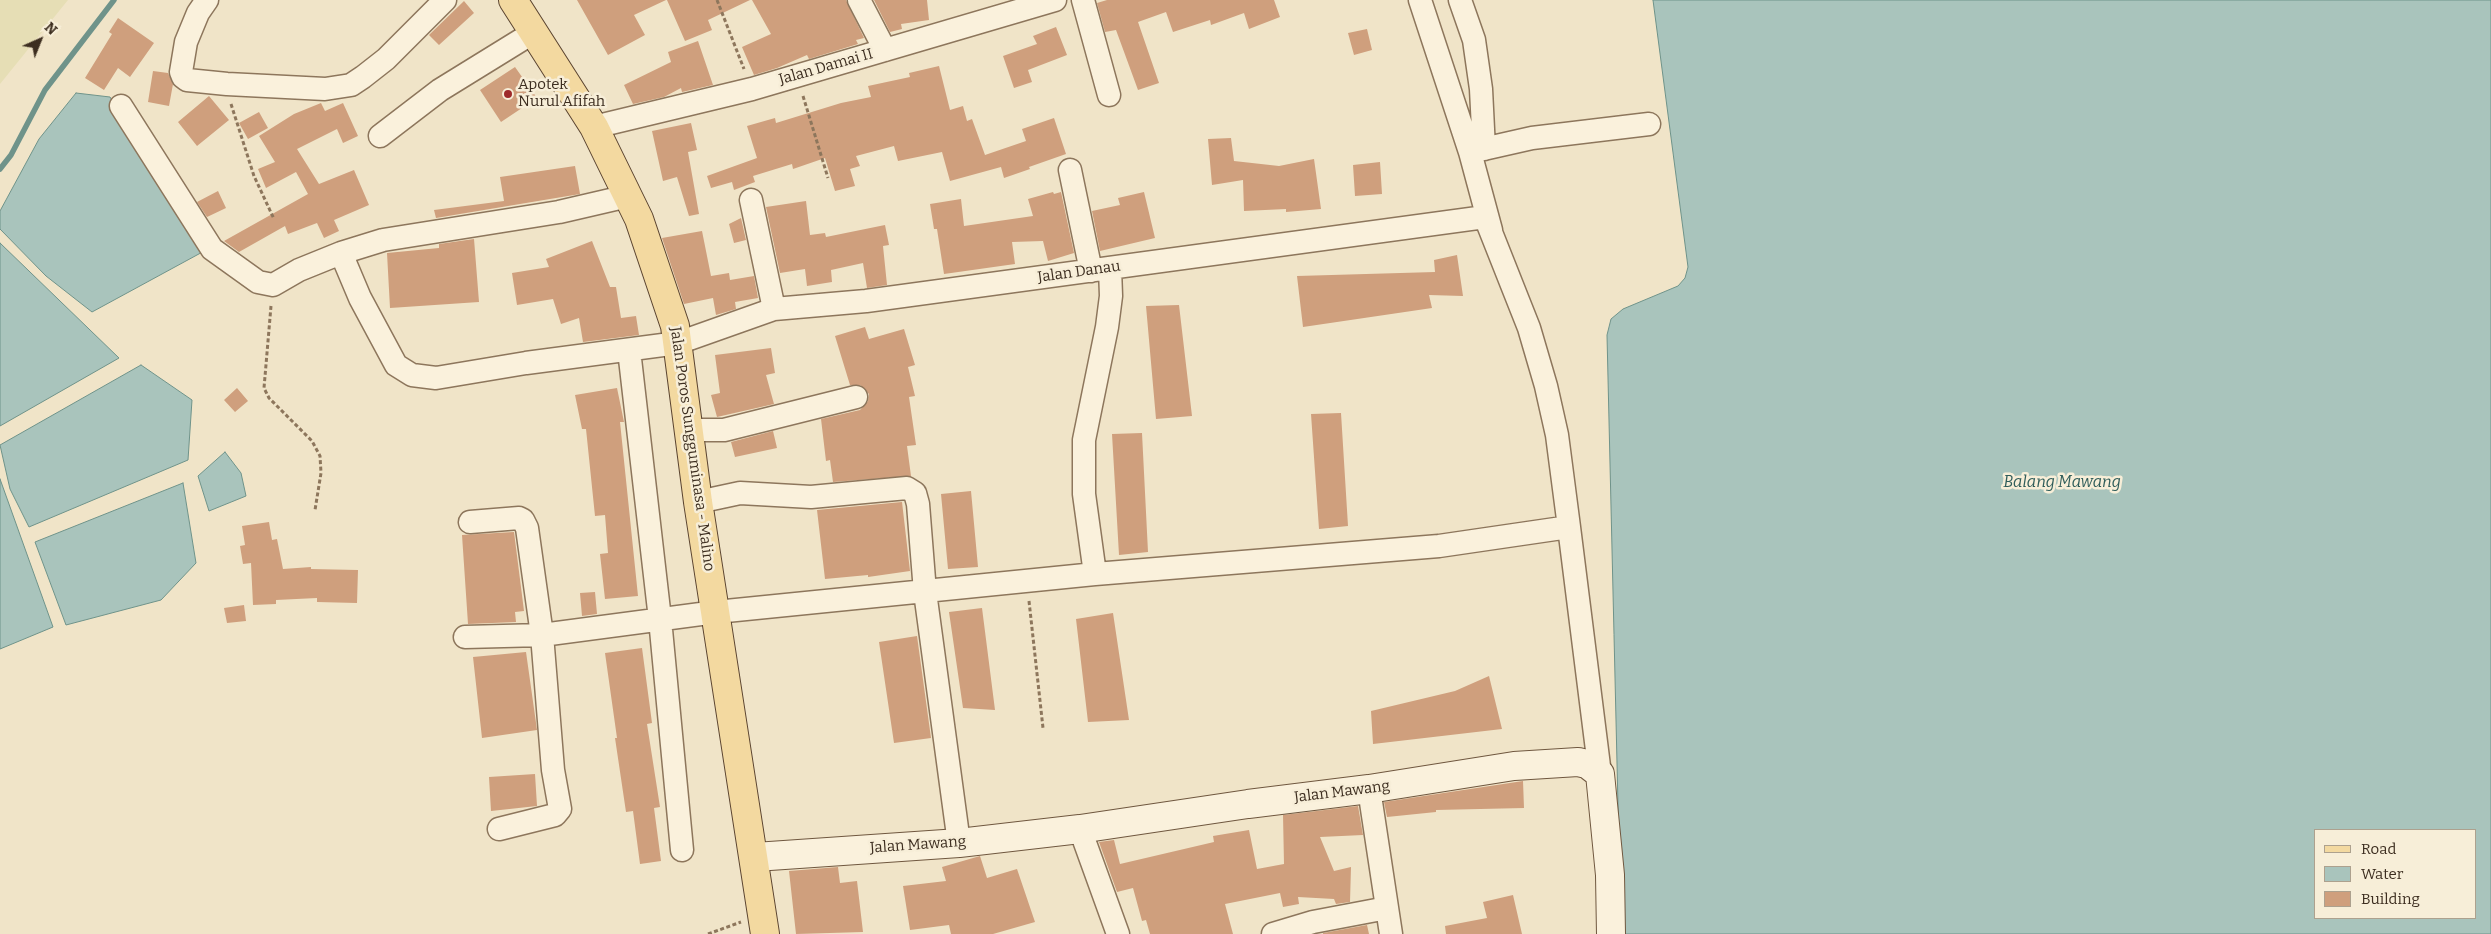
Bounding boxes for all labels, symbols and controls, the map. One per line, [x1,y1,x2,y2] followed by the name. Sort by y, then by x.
[15,15,65,65] north arrow
[41,19,61,39] text: N
[777,45,875,89] street label: Jalan Damai II
[518,76,605,111] place label: Apotek Nurul Afifah
[502,88,514,100] marker: Apotek Nurul Afifah
[1036,257,1122,287] street label: Jalan Danau
[666,326,718,572] street label: Jalan Poros Sungguminasa - Malino
[2003,473,2121,493] water label: Balang Mawang
[1293,777,1391,807] street label: Jalan Mawang
[2314,829,2476,919] legend
[869,833,967,857] street label: Jalan Mawang
[2361,840,2396,858] text: Road
[2361,865,2403,883] text: Water
[2361,890,2420,908] text: Building

